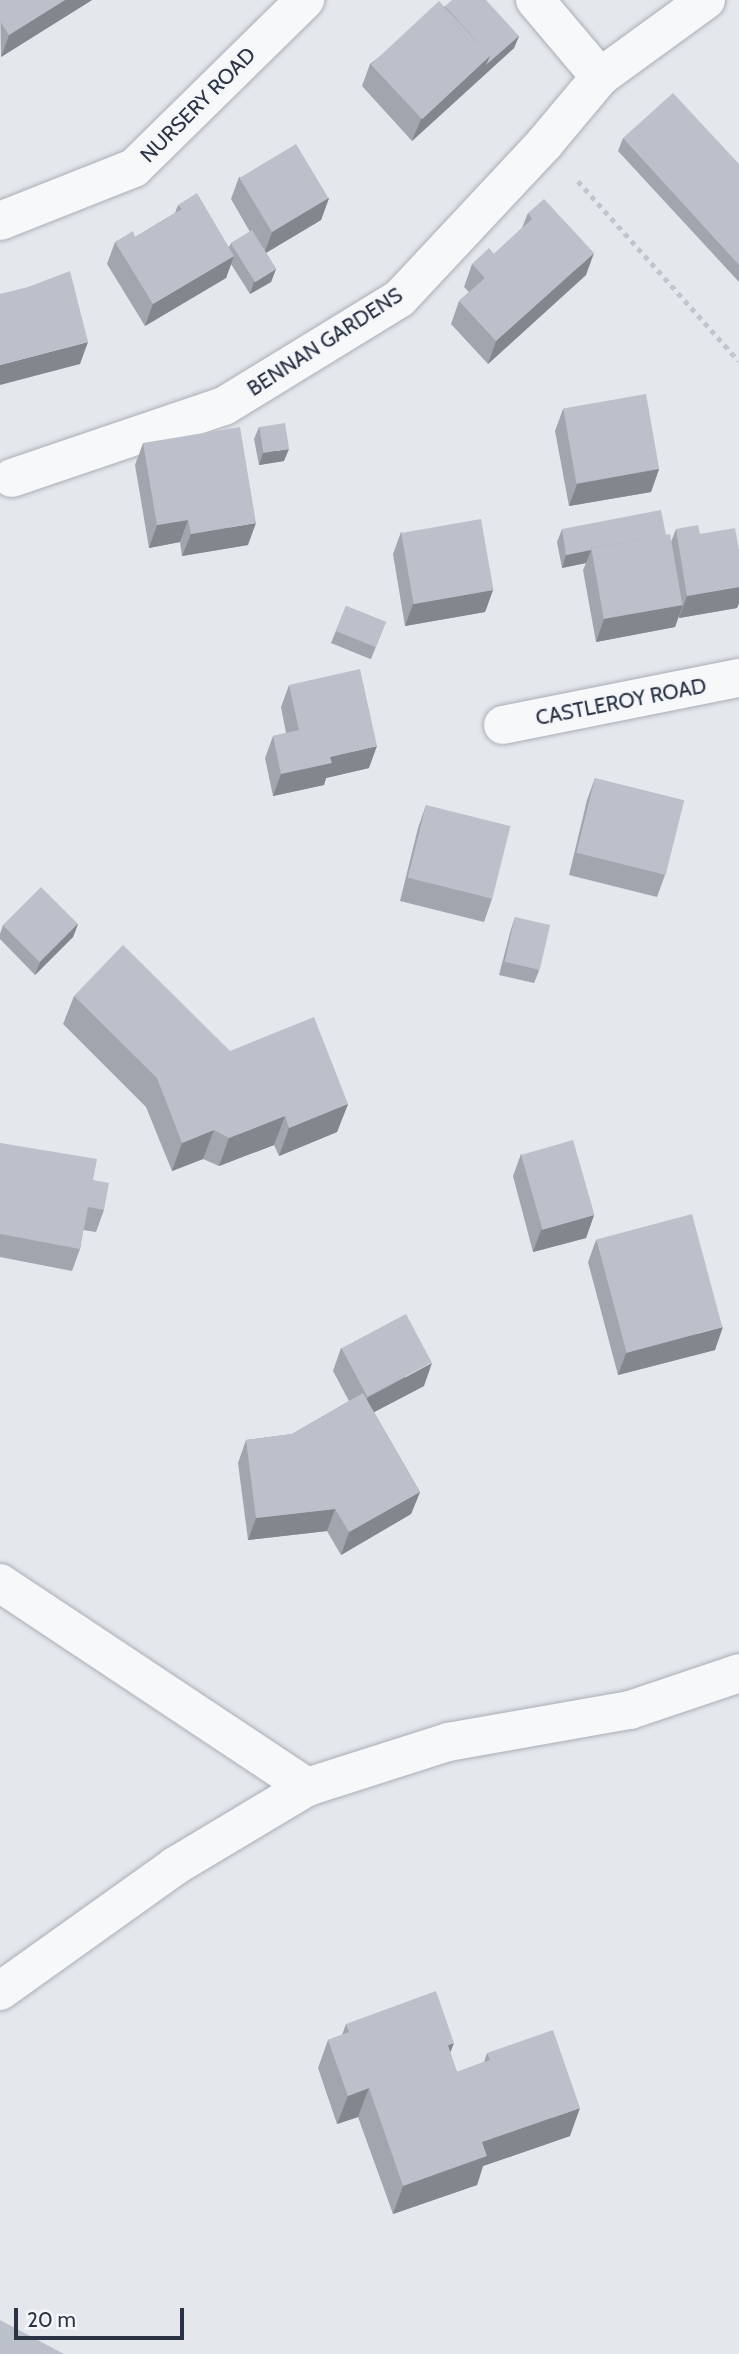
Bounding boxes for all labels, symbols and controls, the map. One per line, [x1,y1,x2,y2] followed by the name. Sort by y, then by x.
[135,42,261,168] street label: NURSERY ROAD
[243,282,407,402] street label: BENNAN GARDENS
[534,673,708,731] street label: CASTLEROY ROAD
[18,2294,187,2338] scale bar
[27,2307,76,2332] text: 20 m

